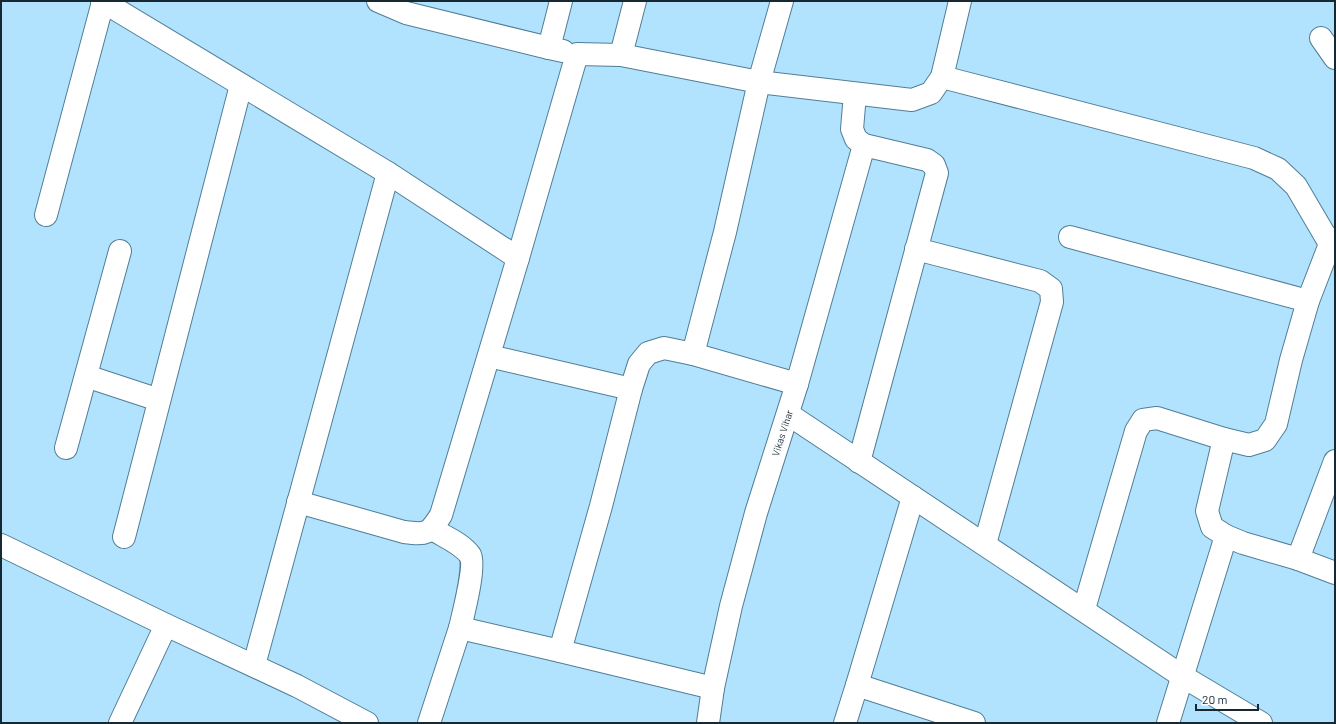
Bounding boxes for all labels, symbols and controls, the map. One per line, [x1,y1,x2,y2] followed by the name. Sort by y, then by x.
[769,408,795,458] street label: Vikas Vihar
[1196,686,1258,712] scale bar
[1202,692,1228,706] text: 20 m

